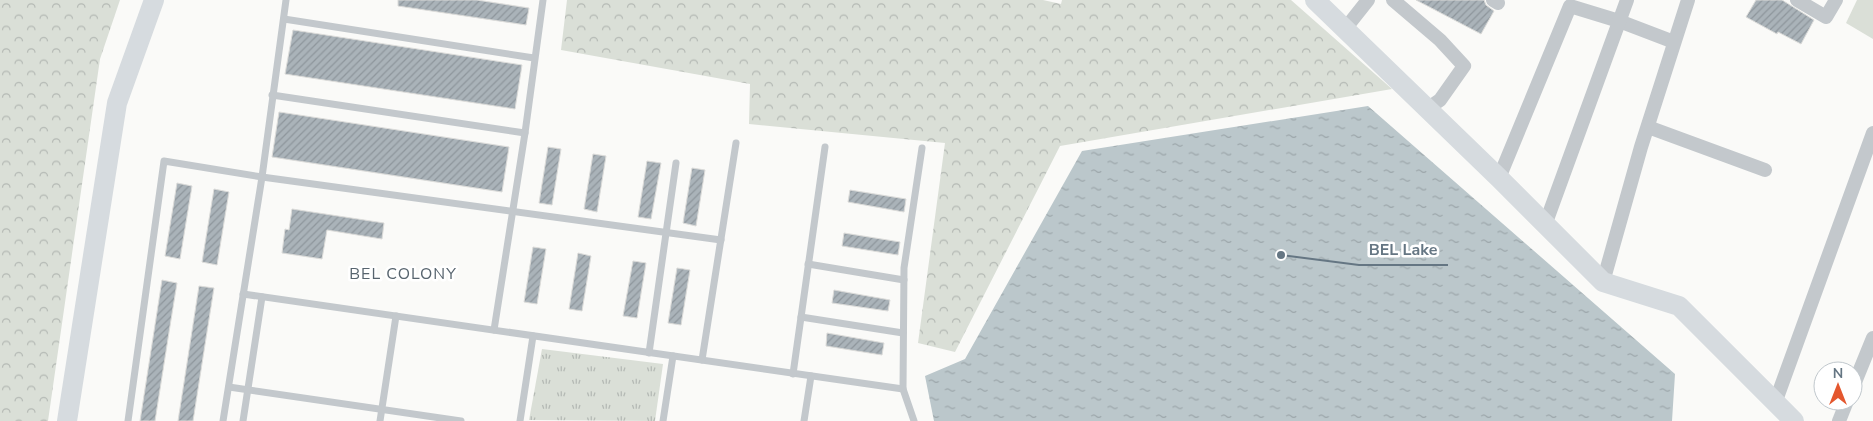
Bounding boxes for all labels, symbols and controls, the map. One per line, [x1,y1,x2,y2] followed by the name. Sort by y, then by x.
[1359,234,1448,265] callout: BEL Lake
[1369,239,1438,261] text: BEL Lake
[349,263,457,285] district label: BEL COLONY
[1813,361,1863,411] north arrow
[1833,364,1843,383] text: N

